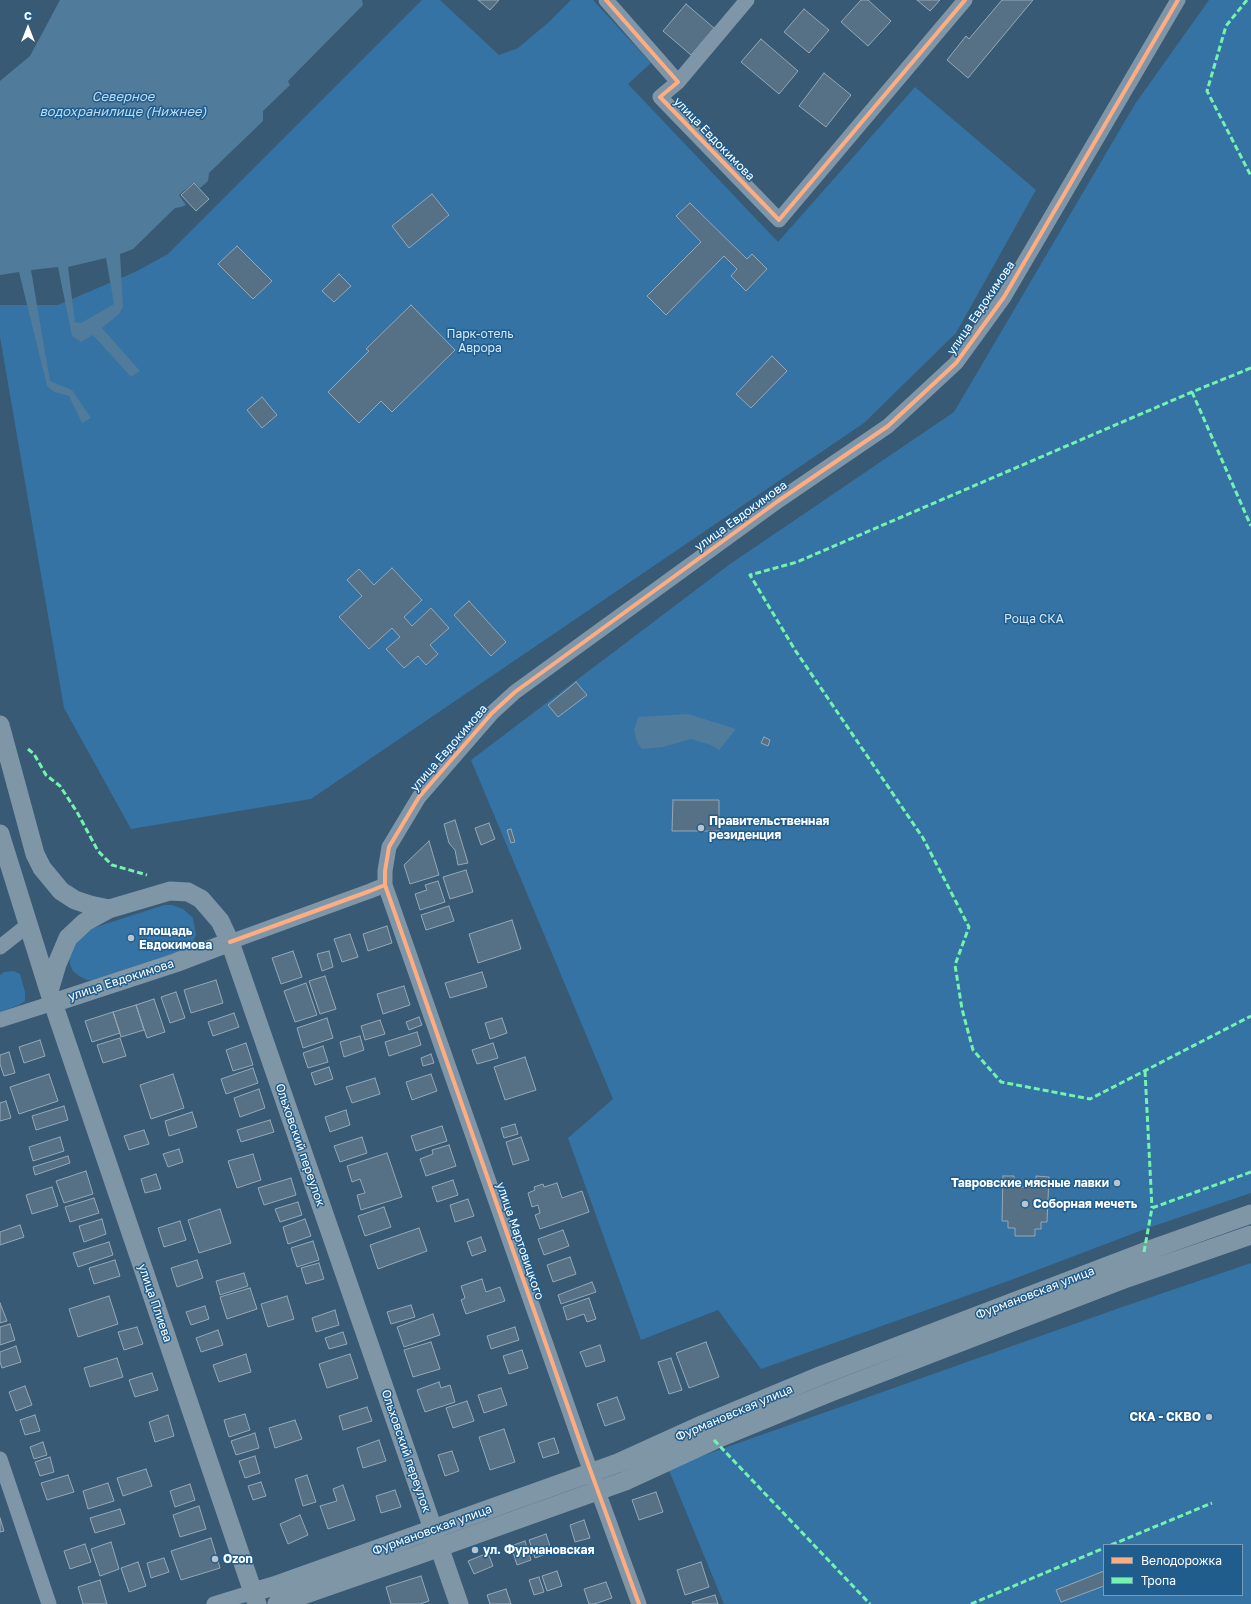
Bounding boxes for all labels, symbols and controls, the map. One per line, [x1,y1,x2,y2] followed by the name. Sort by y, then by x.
[8,8,48,48] north arrow
[24,9,32,22] text: С
[39,89,207,120] water label: Северное водохранилище (Нижнее)
[670,94,758,184] street label: улица Евдокимова
[944,258,1018,358] street label: улица Евдокимова
[446,327,514,355] park label: Парк-отель Аврора
[692,478,790,554] street label: улица Евдокимова
[1004,612,1064,626] park label: Роща СКА
[407,702,491,794] street label: улица Евдокимова
[709,814,829,842] place label: Правительственная резиденция
[696,823,706,833] marker: Правительственная резиденция
[139,924,212,952] place label: площадь Евдокимова
[126,933,136,943] marker: площадь Евдокимова
[66,956,176,1004] street label: улица Евдокимова
[272,1082,328,1208] street label: Ольховский переулок
[951,1176,1109,1190] place label: Тавровские мясные лавки
[1112,1178,1122,1188] marker: Тавровские мясные лавки
[493,1180,547,1302] street label: улица Мартовицкого
[1033,1197,1137,1211] place label: Соборная мечеть
[1020,1199,1030,1209] marker: Соборная мечеть
[135,1262,175,1344] street label: улица Плиева
[973,1264,1097,1322] street label: Фурмановская улица
[673,1382,795,1444] street label: Фурмановская улица
[378,1388,434,1514] street label: Ольховский переулок
[1129,1410,1201,1424] place label: СКА - СКВО
[1204,1412,1214,1422] marker: СКА - СКВО
[370,1502,494,1558] street label: Фурмановская улица
[483,1543,594,1557] place label: ул. Фурмановская
[1103,1544,1243,1596] legend
[470,1545,480,1555] marker: ул. Фурмановская
[223,1552,253,1566] place label: Ozon
[1141,1553,1222,1568] text: Велодорожка
[210,1554,220,1564] marker: Ozon
[1141,1573,1176,1588] text: Тропа

